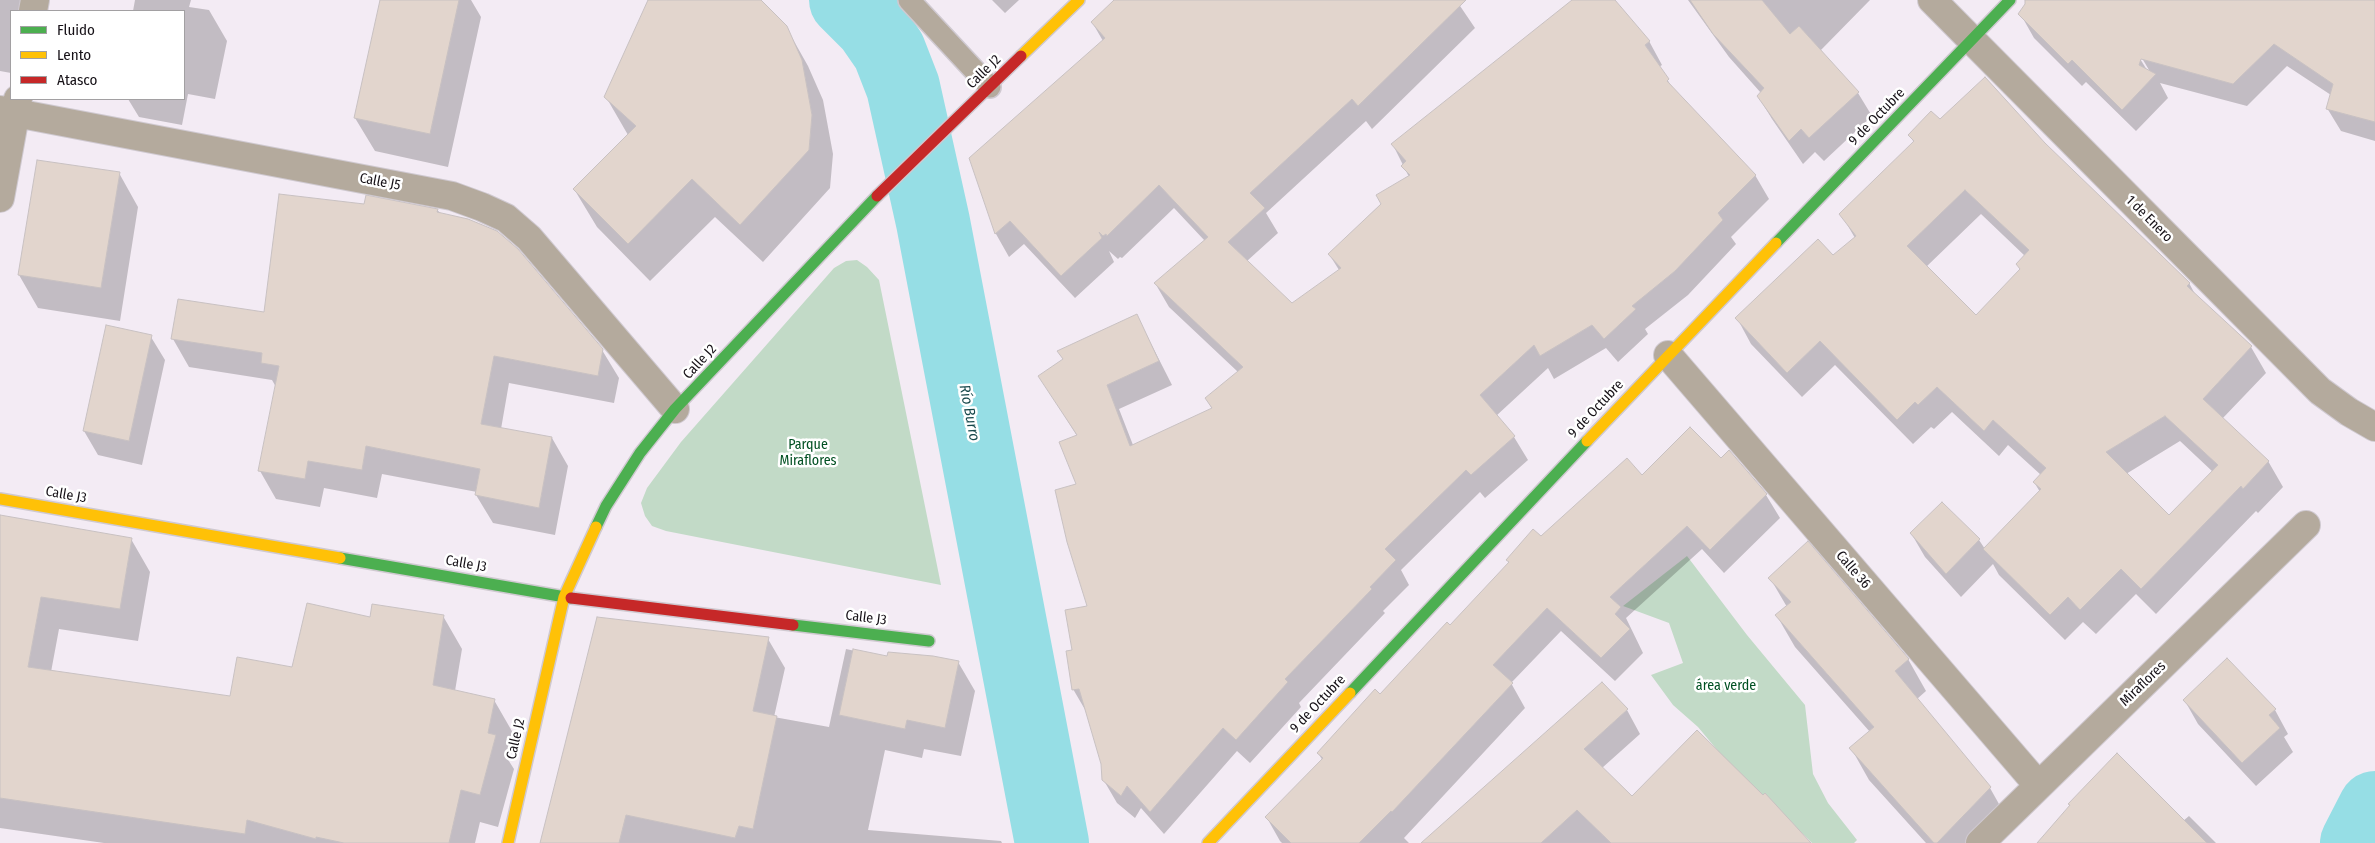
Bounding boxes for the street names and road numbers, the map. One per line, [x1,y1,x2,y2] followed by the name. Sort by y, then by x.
[963,52,1005,92] street label: Calle J2
[1845,85,1909,149] street label: 9 de Octubre
[358,170,402,194] street label: Calle J5
[2122,192,2176,246] street label: 1 de Enero
[680,341,720,383] street label: Calle J2
[1565,376,1627,442] street label: 9 de Octubre
[44,483,88,507] street label: Calle J3
[1832,548,1874,592] street label: Calle 36
[444,552,488,576] street label: Calle J3
[844,607,888,629] street label: Calle J3
[2117,658,2169,710] street label: Miraflores
[1287,671,1349,737] street label: 9 de Octubre
[503,717,529,761] street label: Calle J2

